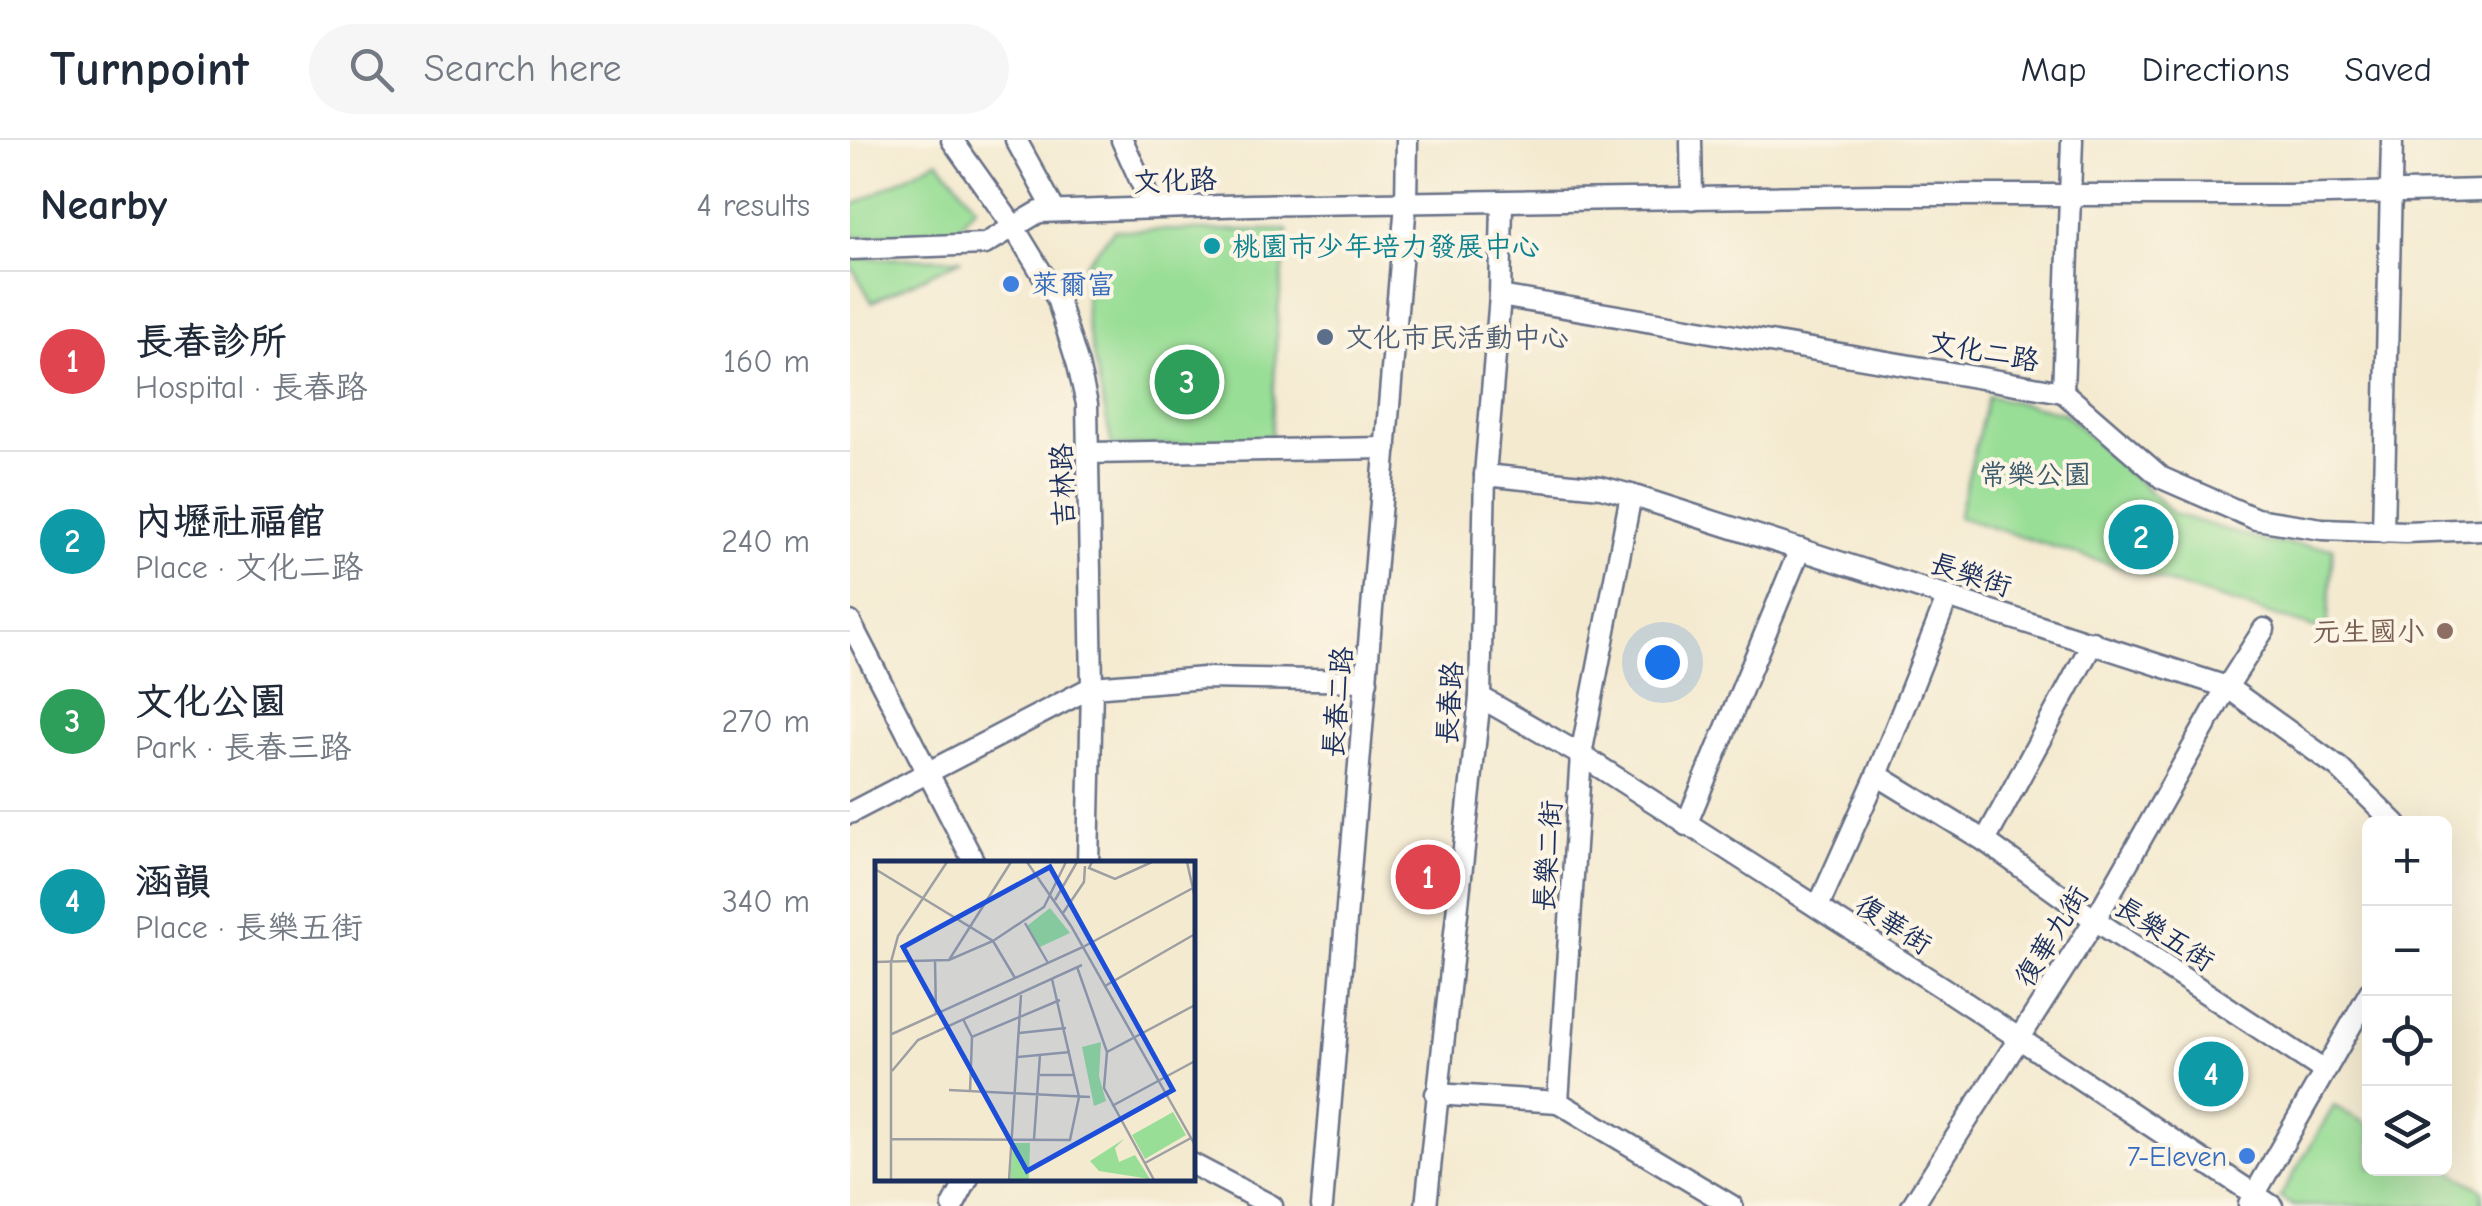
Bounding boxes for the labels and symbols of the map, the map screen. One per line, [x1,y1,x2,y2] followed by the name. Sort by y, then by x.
[1132,164,1218,198] street label: 文化路
[1232,231,1540,263] place label: 桃園市少年培力發展中心
[1201,235,1223,257] marker: 桃園市少年培力發展中心
[1031,269,1115,301] place label: 萊爾富
[1000,273,1022,295] marker: 萊爾富
[1345,322,1569,354] place label: 文化市民活動中心
[1314,326,1336,348] marker: 文化市民活動中心
[1926,327,2042,377] street label: 文化二路
[1154,344,1220,420] pin: 3
[1046,442,1080,528] street label: 吉林路
[1979,459,2091,491] park label: 常樂公園
[2108,500,2174,574] pin: 2
[1926,547,2016,603] street label: 長樂街
[2313,616,2425,648] place label: 元生國小
[2434,620,2456,642] marker: 元生國小
[1637,637,1688,688] your location
[1317,645,1359,759] street label: 長春二路
[1431,660,1469,746] street label: 長春路
[1528,799,1568,913] street label: 長樂二街
[1396,840,1460,914] pin: 1
[875,861,1195,1181] inset map
[2009,881,2095,993] street label: 復華九街
[1850,889,1937,961] street label: 復華街
[2109,890,2220,978] street label: 長樂五街
[2178,1036,2244,1112] pin: 4
[2127,1141,2227,1173] place label: 7-Eleven
[2236,1145,2258,1167] marker: 7-Eleven

